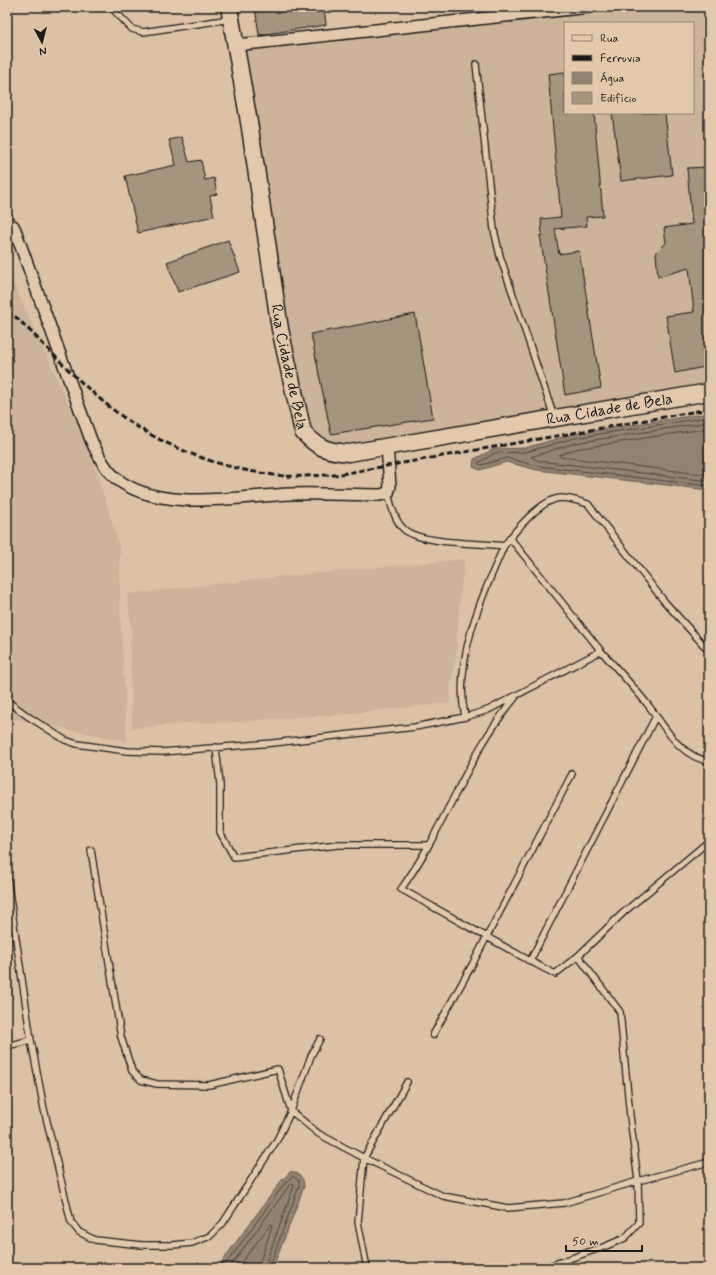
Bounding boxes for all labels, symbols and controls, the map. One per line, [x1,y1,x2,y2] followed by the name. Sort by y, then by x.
[22,22,62,62] north arrow
[564,22,694,114] legend
[600,31,618,47] text: Rua
[39,44,48,58] text: N
[600,51,641,67] text: Ferrovia
[600,71,624,87] text: Água
[600,91,636,107] text: Edifício
[266,303,313,432] street label: Rua Cidade de Bela
[545,388,674,430] street label: Rua Cidade de Bela
[566,1227,642,1253] scale bar
[572,1234,599,1250] text: 50 m

